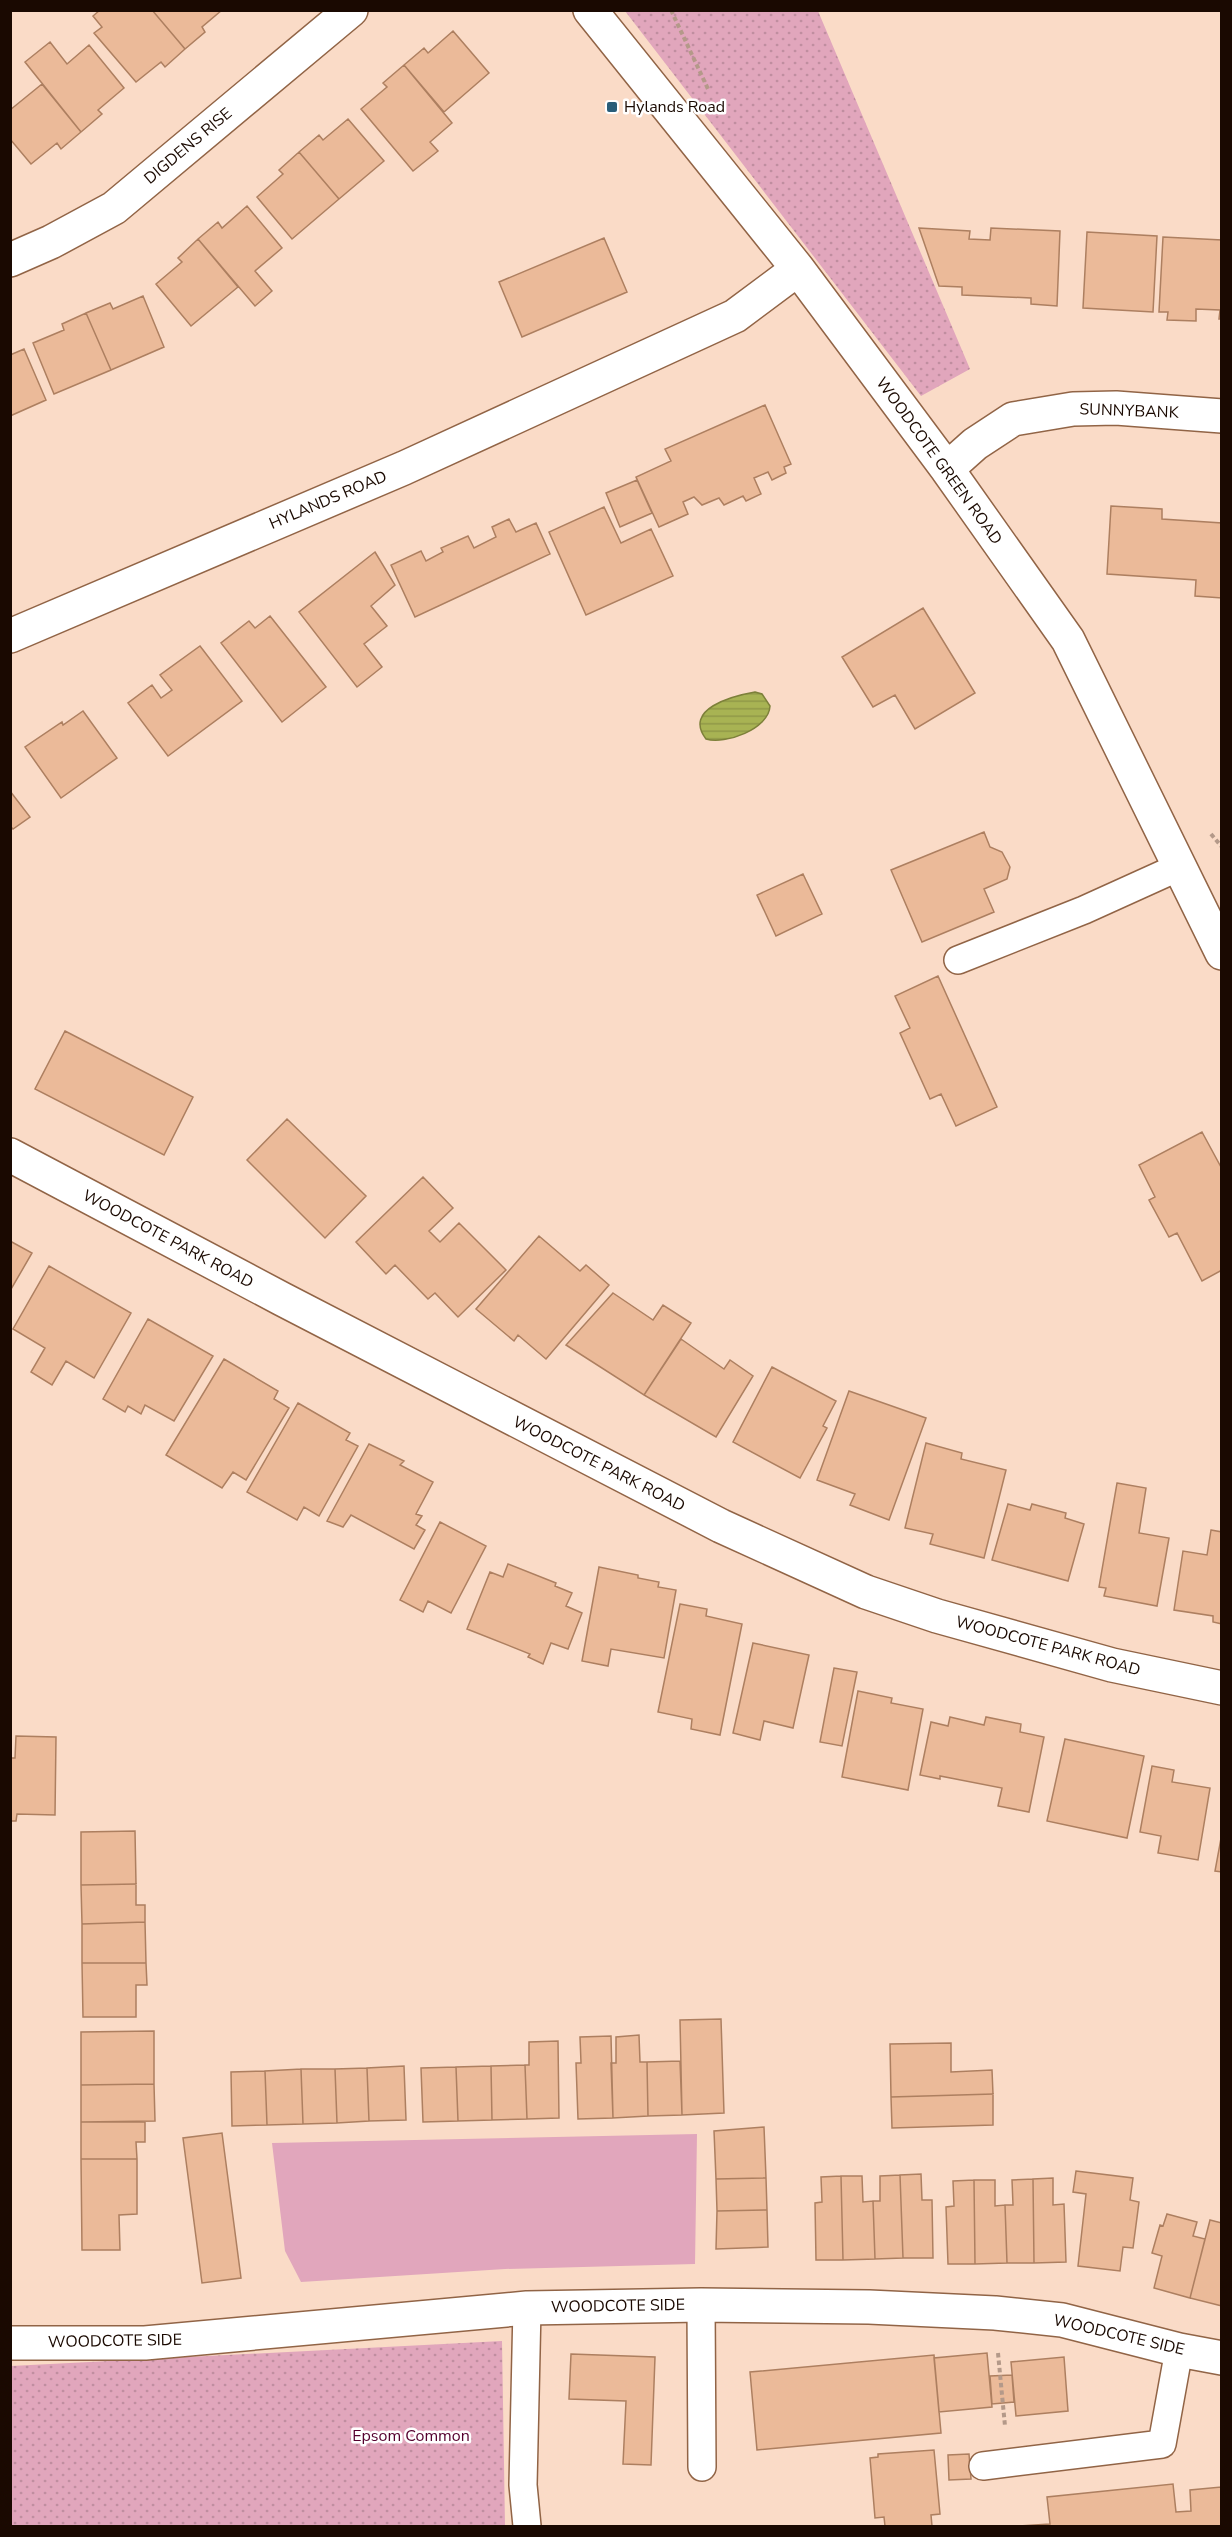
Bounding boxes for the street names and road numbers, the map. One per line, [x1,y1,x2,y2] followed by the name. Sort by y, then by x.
[139,103,237,189] street label: DIGDENS RISE
[871,373,1007,549] street label: WOODCOTE GREEN ROAD
[1079,398,1180,424] street label: SUNNYBANK
[266,465,390,535] street label: HYLANDS ROAD
[79,1185,257,1293] street label: WOODCOTE PARK ROAD
[509,1411,689,1517] street label: WOODCOTE PARK ROAD
[953,1611,1143,1681] street label: WOODCOTE PARK ROAD
[551,2294,685,2318] street label: WOODCOTE SIDE
[1051,2309,1187,2361] street label: WOODCOTE SIDE
[48,2329,182,2353] street label: WOODCOTE SIDE

